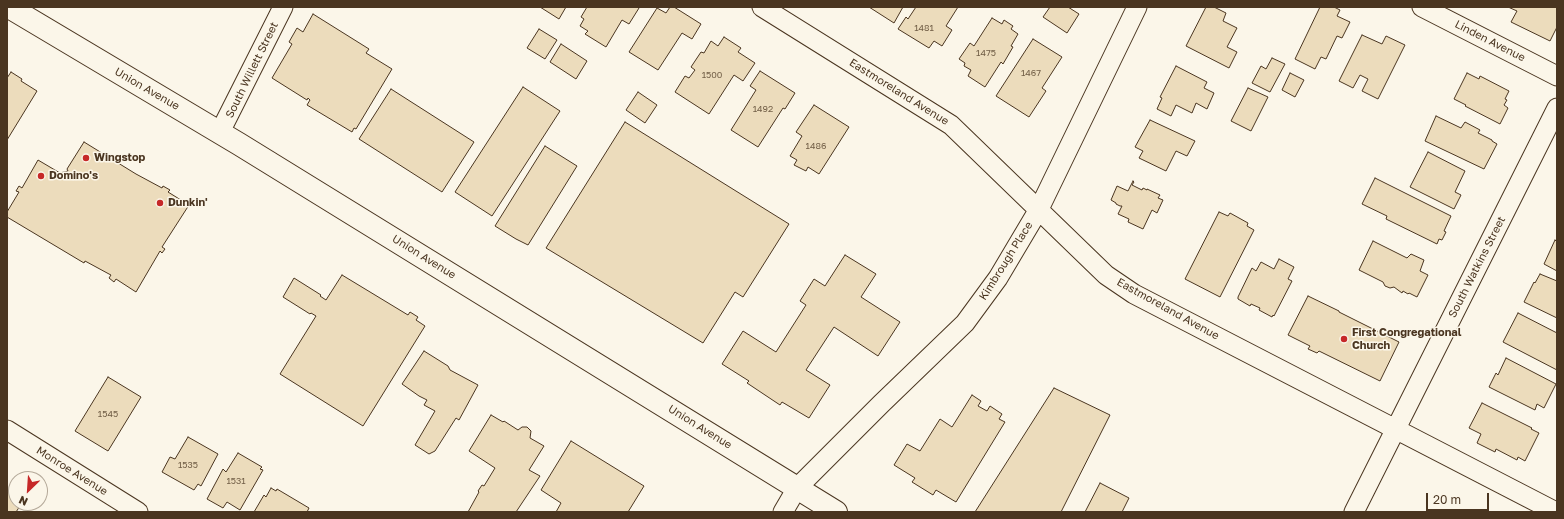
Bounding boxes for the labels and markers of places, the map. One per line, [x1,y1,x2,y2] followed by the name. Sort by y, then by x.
[94,151,145,165] place label: Wingstop
[81,153,91,163] marker: Wingstop
[49,169,98,183] place label: Domino's
[36,171,46,181] marker: Domino's
[168,196,208,210] place label: Dunkin'
[155,198,165,208] marker: Dunkin'
[1352,326,1461,352] place label: First Congregational Church
[1339,334,1349,344] marker: First Congregational Church

